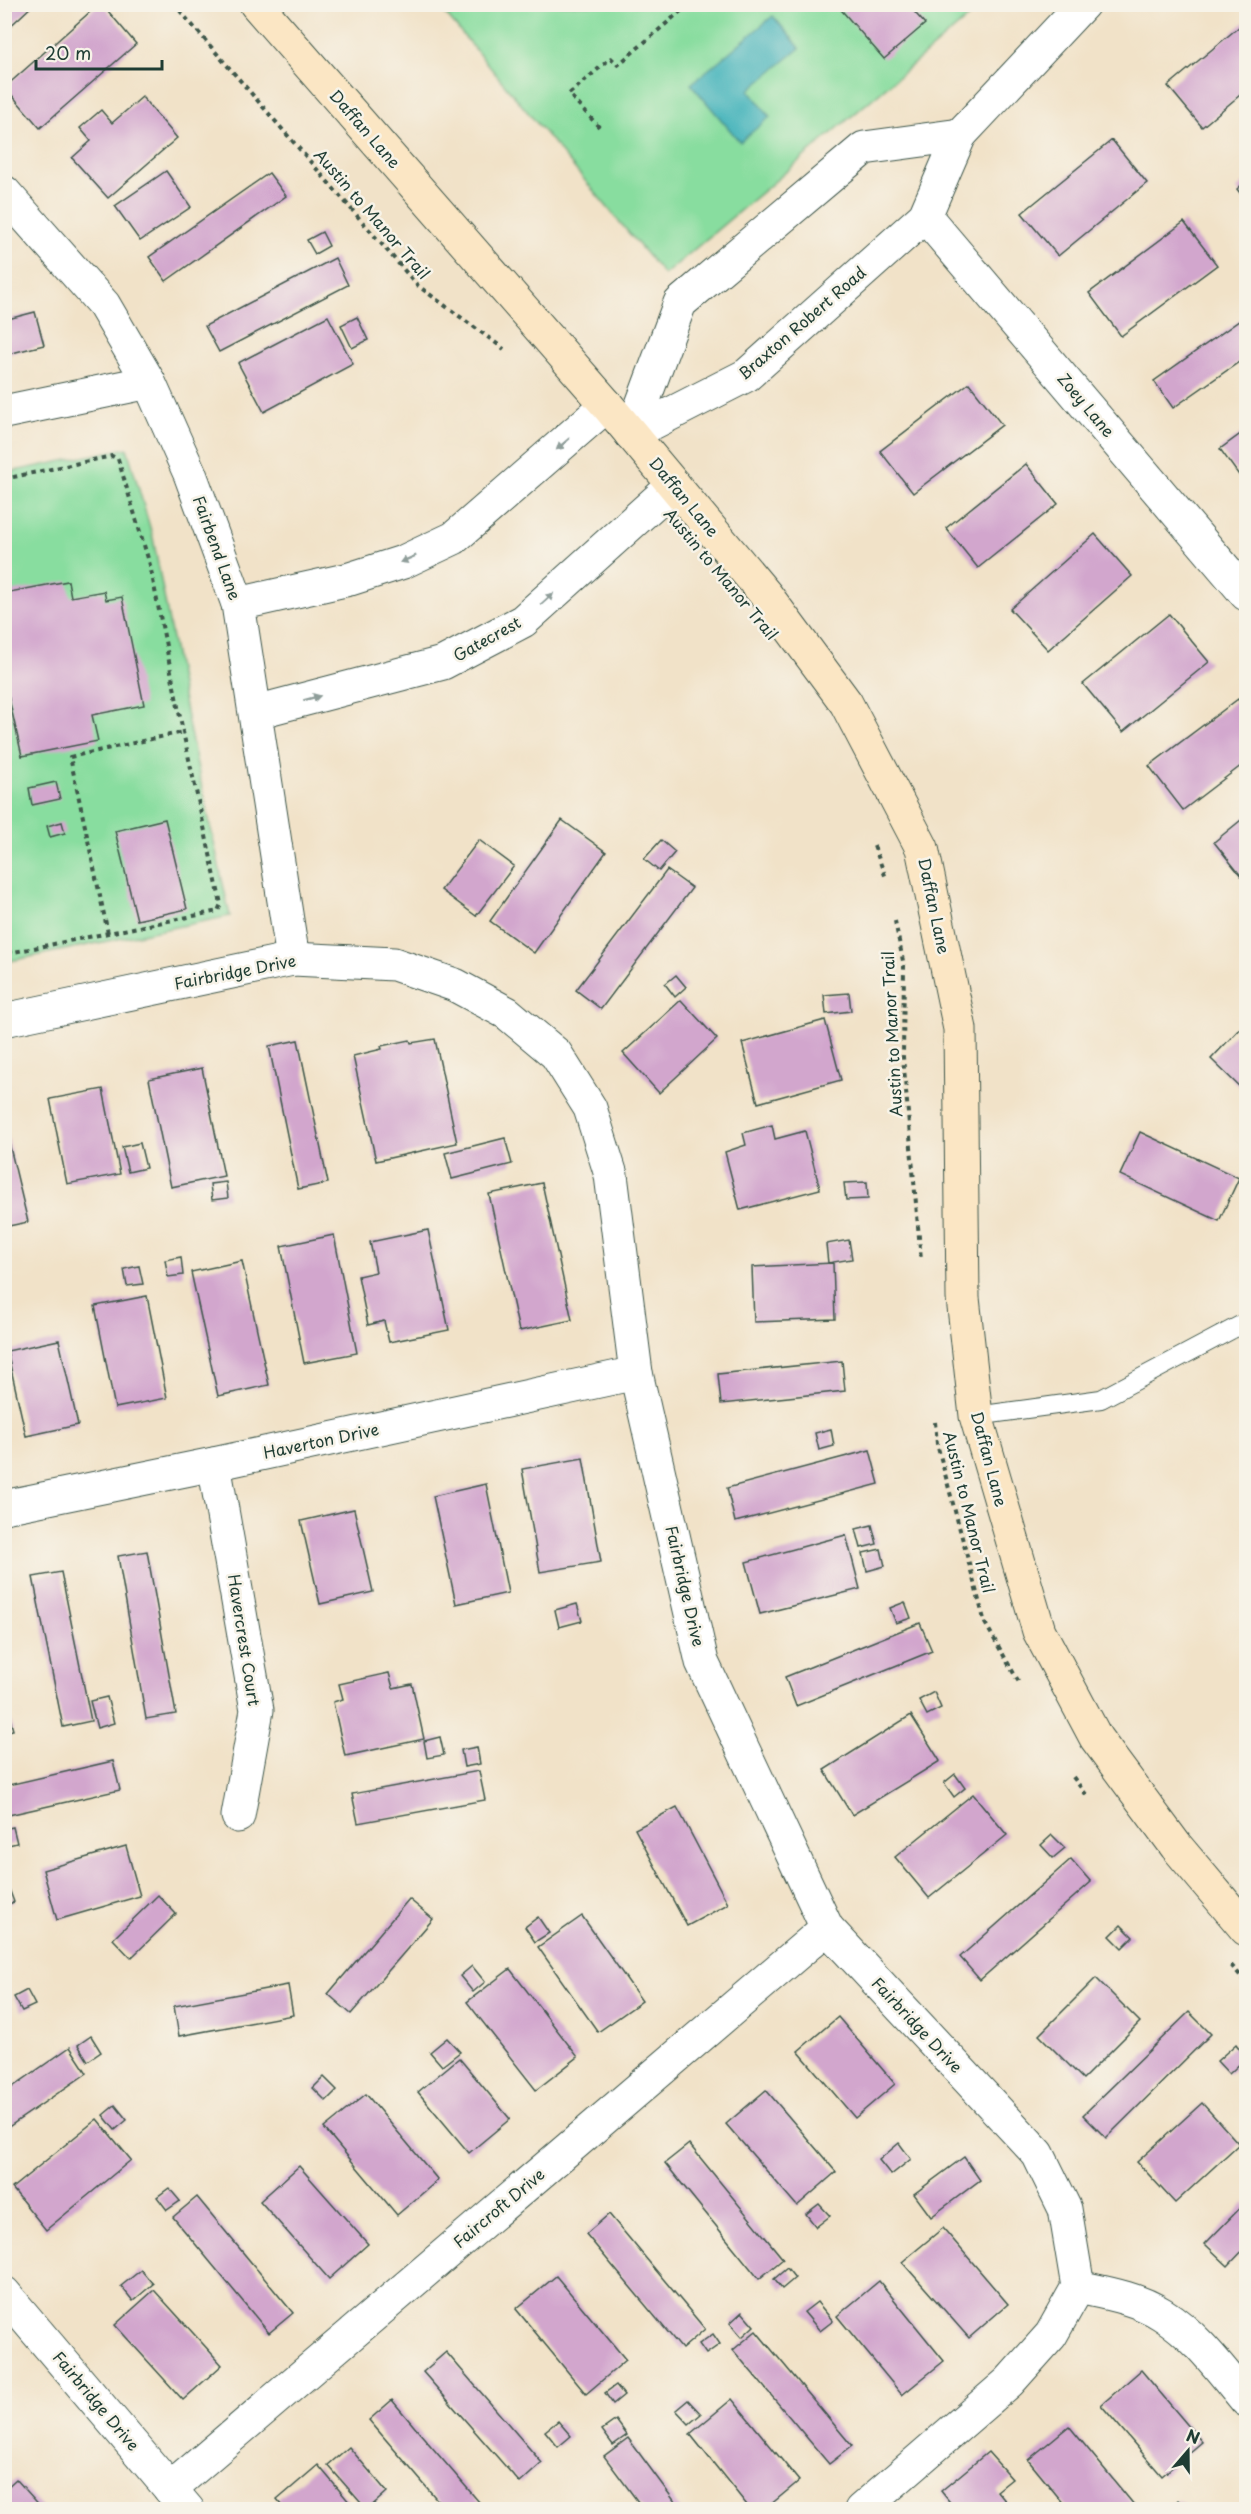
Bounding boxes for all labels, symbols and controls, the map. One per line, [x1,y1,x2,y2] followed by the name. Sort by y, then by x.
[36,33,162,71] scale bar
[45,39,91,66] text: 20 m
[325,84,407,173] street label: Daffan Lane
[309,143,436,284] street label: Austin to Manor Trail
[732,260,871,385] street label: Braxton Robert Road
[1053,367,1121,442] street label: Zoey Lane
[556,437,571,450] one-way arrow
[644,451,725,542] street label: Daffan Lane
[188,492,248,603] street label: Fairbend Lane
[659,502,784,645] street label: Austin to Manor Trail
[398,554,416,564] one-way arrow
[539,593,554,606] one-way arrow
[448,610,525,667] street label: Gatecrest
[303,692,321,702] one-way arrow
[913,855,957,956] street label: Daffan Lane
[172,947,298,995] street label: Fairbridge Drive
[875,950,907,1118] street label: Austin to Manor Trail
[966,1408,1014,1509] street label: Daffan Lane
[261,1416,381,1464] street label: Haverton Drive
[938,1428,1002,1595] street label: Austin to Manor Trail
[660,1523,712,1649] street label: Fairbridge Drive
[223,1572,267,1708] street label: Havercrest Court
[867,1971,969,2078] street label: Fairbridge Drive
[447,2162,549,2253] street label: Faircroft Drive
[48,2345,146,2455] street label: Fairbridge Drive
[1158,2421,1218,2481] north arrow
[1183,2423,1204,2449] text: N

